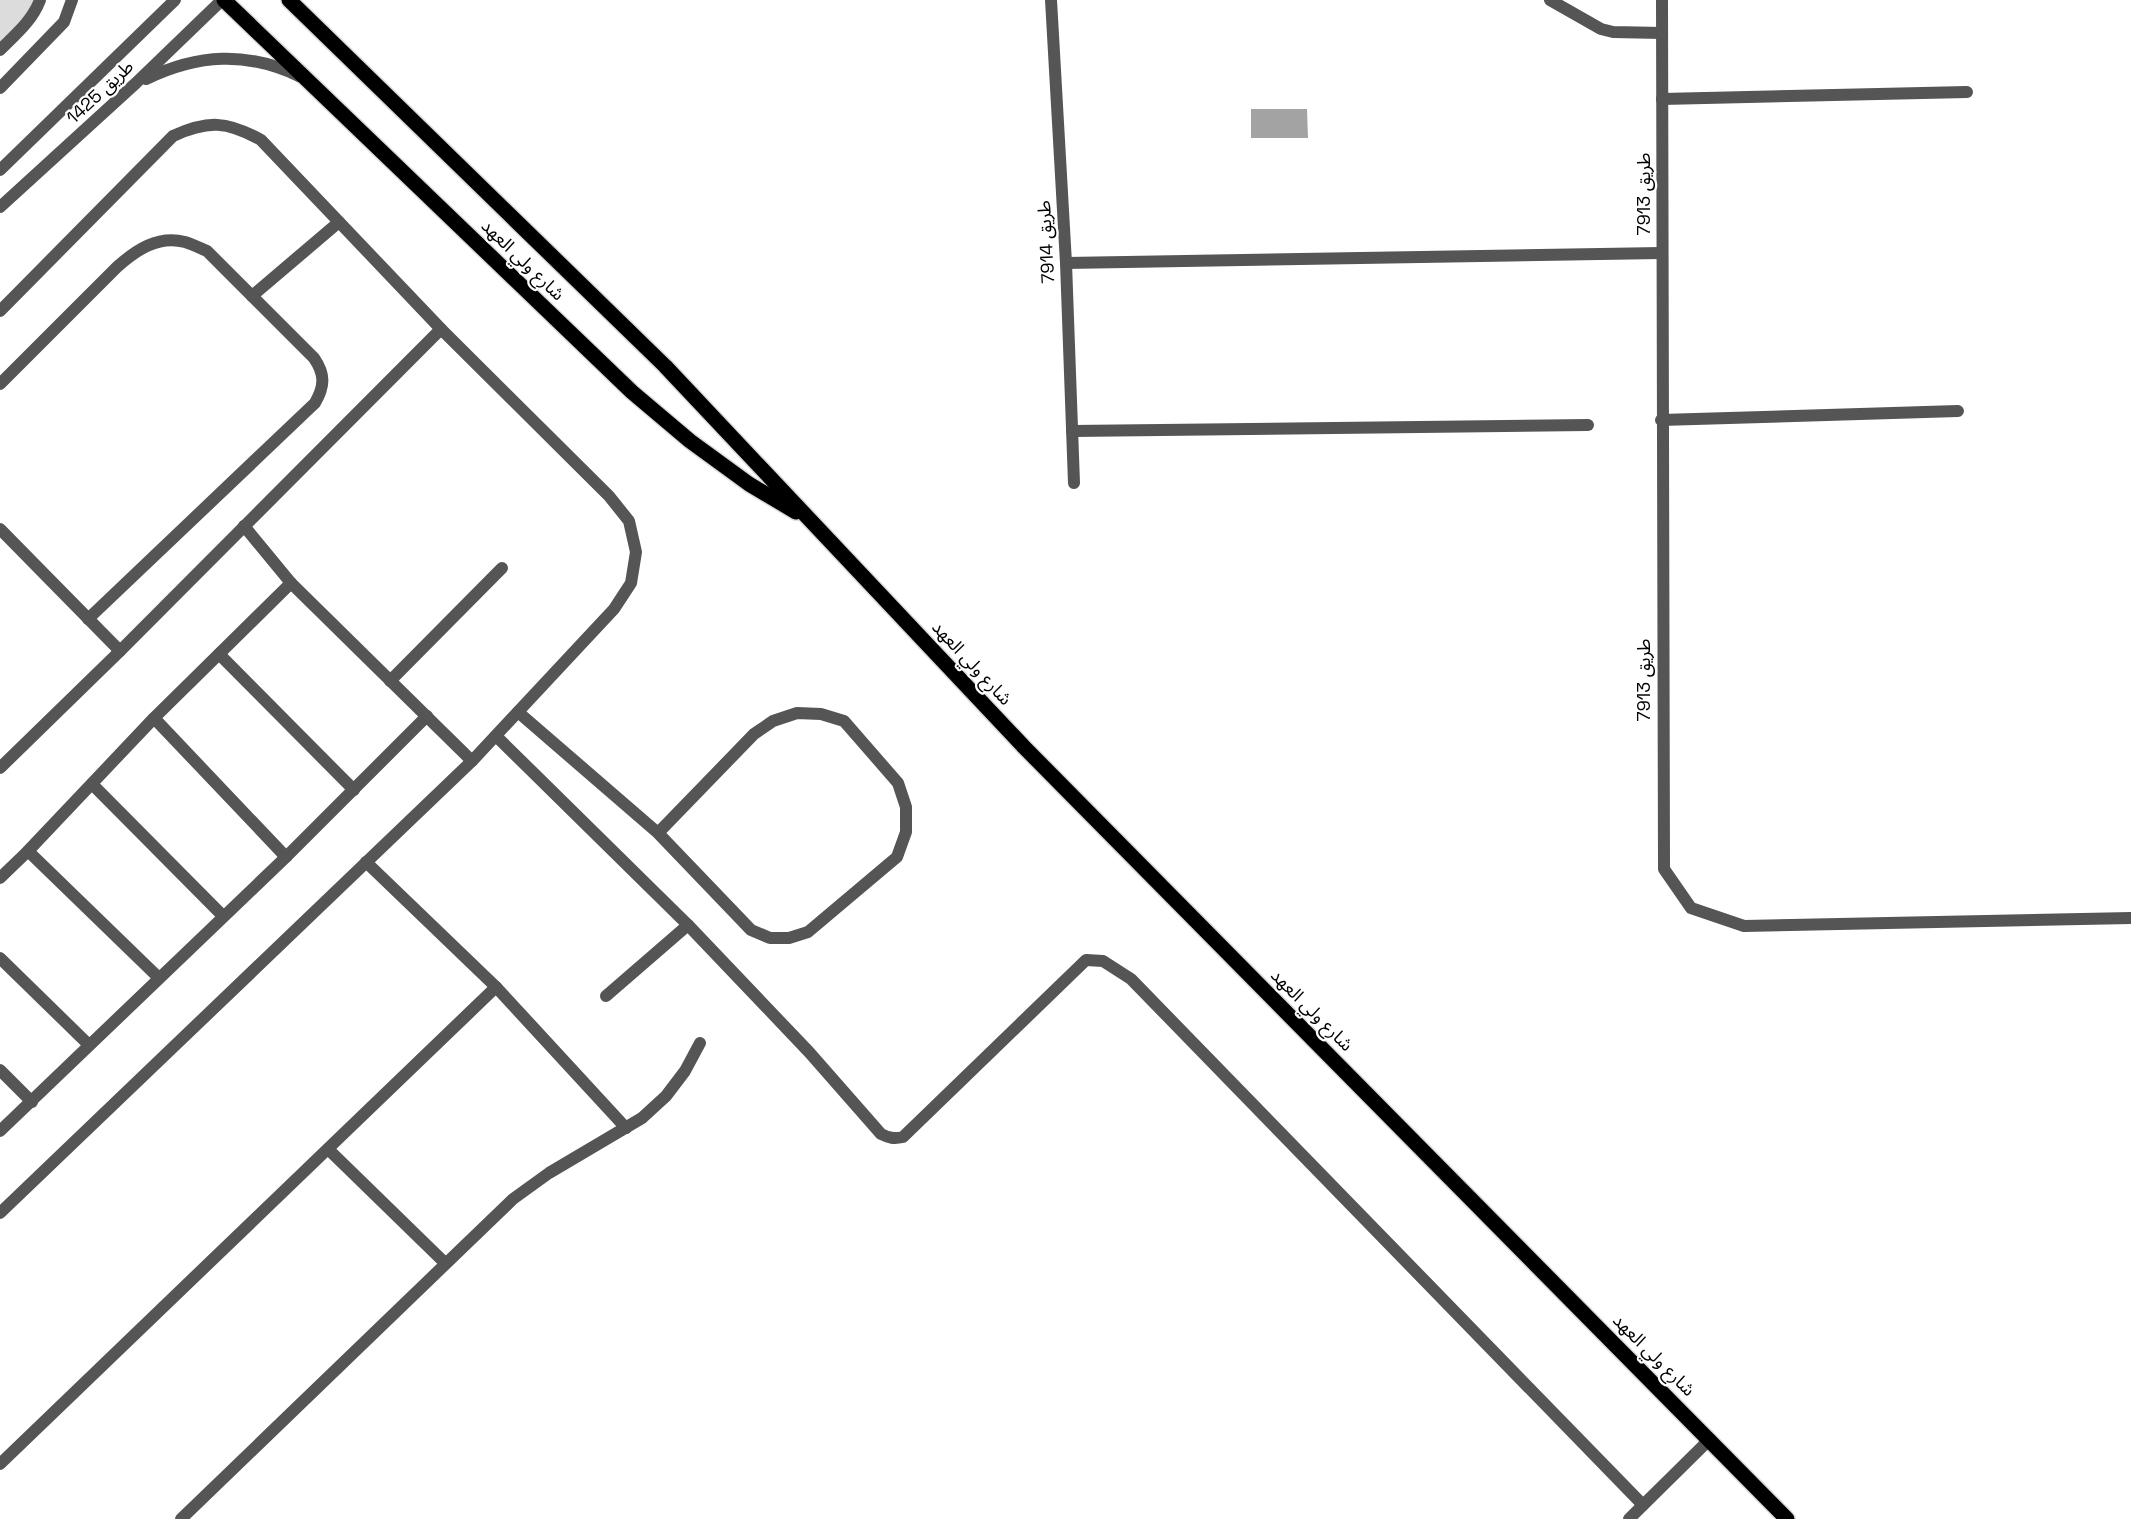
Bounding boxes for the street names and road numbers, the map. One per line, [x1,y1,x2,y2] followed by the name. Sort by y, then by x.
[61,55,138,129] street label: طريق 1425
[1632,153,1655,235] street label: طريق 7913
[1032,200,1059,284] street label: طريق 7914
[475,214,570,307] street label: شارع ولي العهد
[925,616,1017,712] street label: شارع ولي العهد
[1632,639,1655,721] street label: طريق 7913
[1264,964,1358,1058] street label: شارع ولي العهد
[1606,1309,1700,1403] street label: شارع ولي العهد

